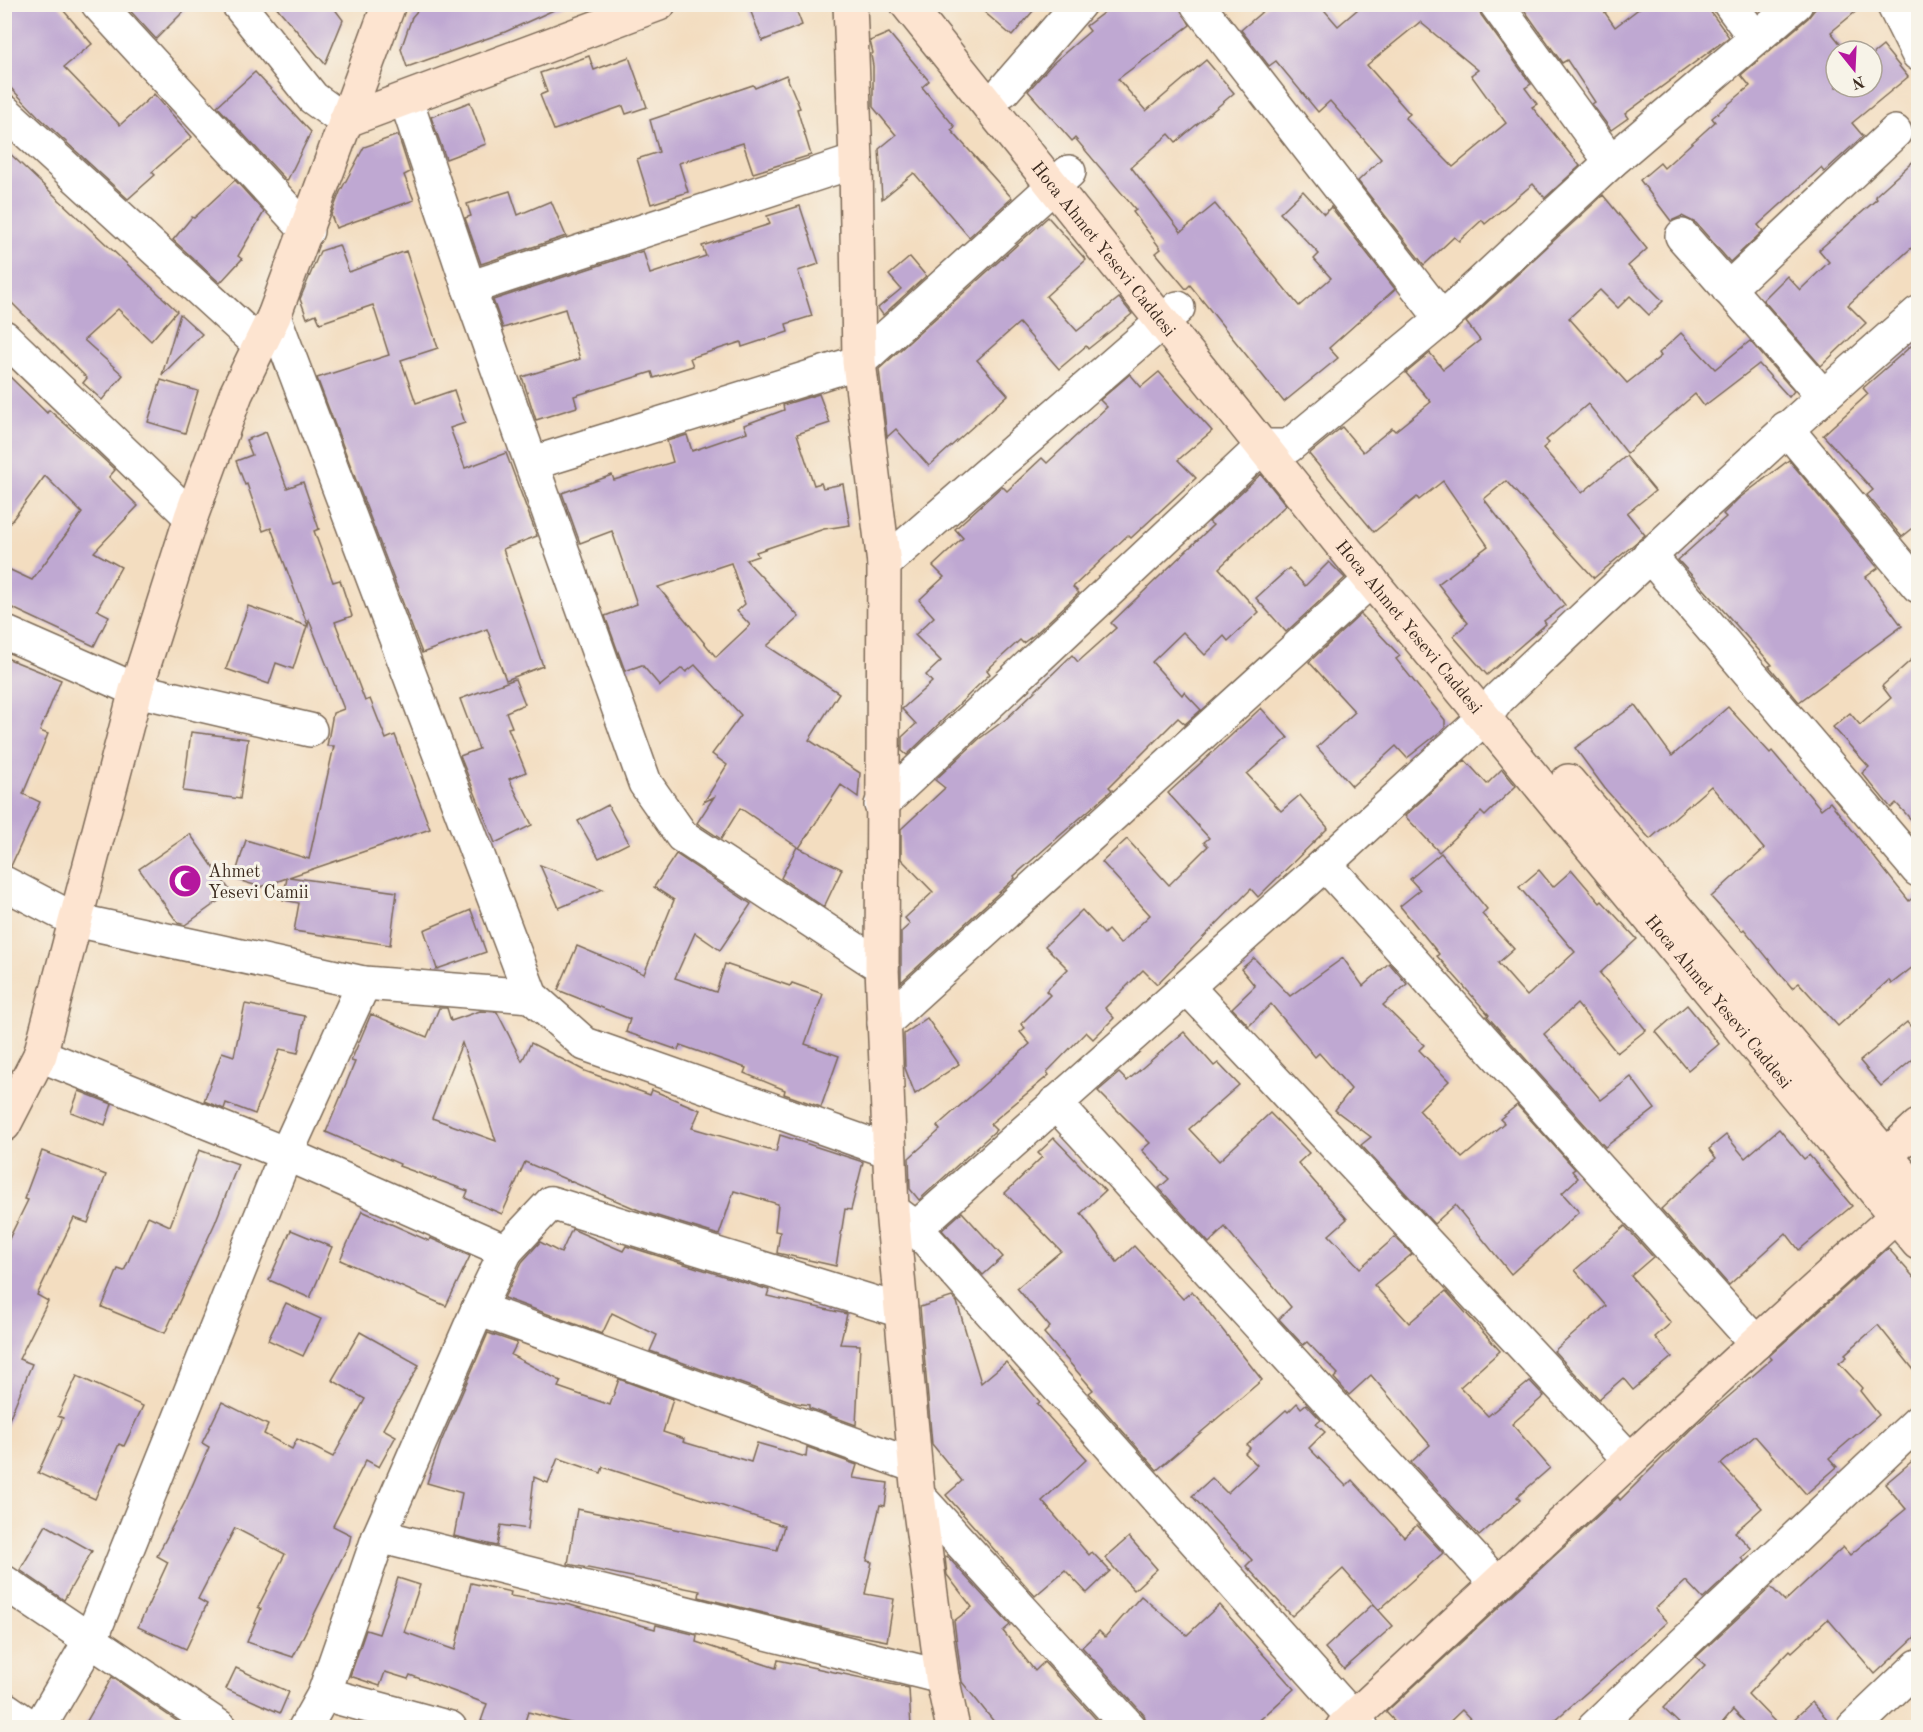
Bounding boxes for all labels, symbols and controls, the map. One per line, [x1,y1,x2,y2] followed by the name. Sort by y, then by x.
[1824,39,1884,99] north arrow
[1849,72,1866,91] text: N
[1027,158,1178,340] street label: Hoca Ahmet Yesevi Caddesi
[1332,537,1485,718] street label: Hoca Ahmet Yesevi Caddesi
[167,863,203,899] mosque icon: Ahmet Yesevi Camii
[208,863,309,902] place label: Ahmet Yesevi Camii
[1641,912,1795,1092] street label: Hoca Ahmet Yesevi Caddesi

